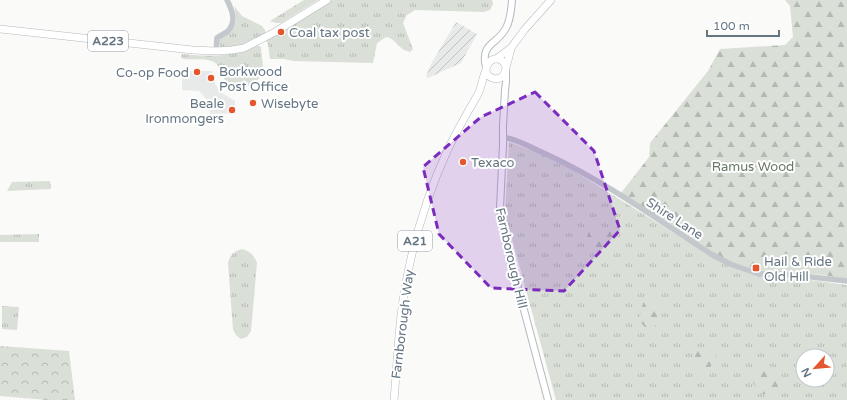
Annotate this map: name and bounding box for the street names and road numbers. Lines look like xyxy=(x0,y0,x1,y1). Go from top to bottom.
road number: A223 xyxy=(88,31,128,51)
street label: Shire Lane xyxy=(643,195,706,243)
street label: Farnborough Hill xyxy=(492,206,530,310)
road number: A21 xyxy=(398,231,432,251)
street label: Farnborough Way xyxy=(388,268,418,380)

